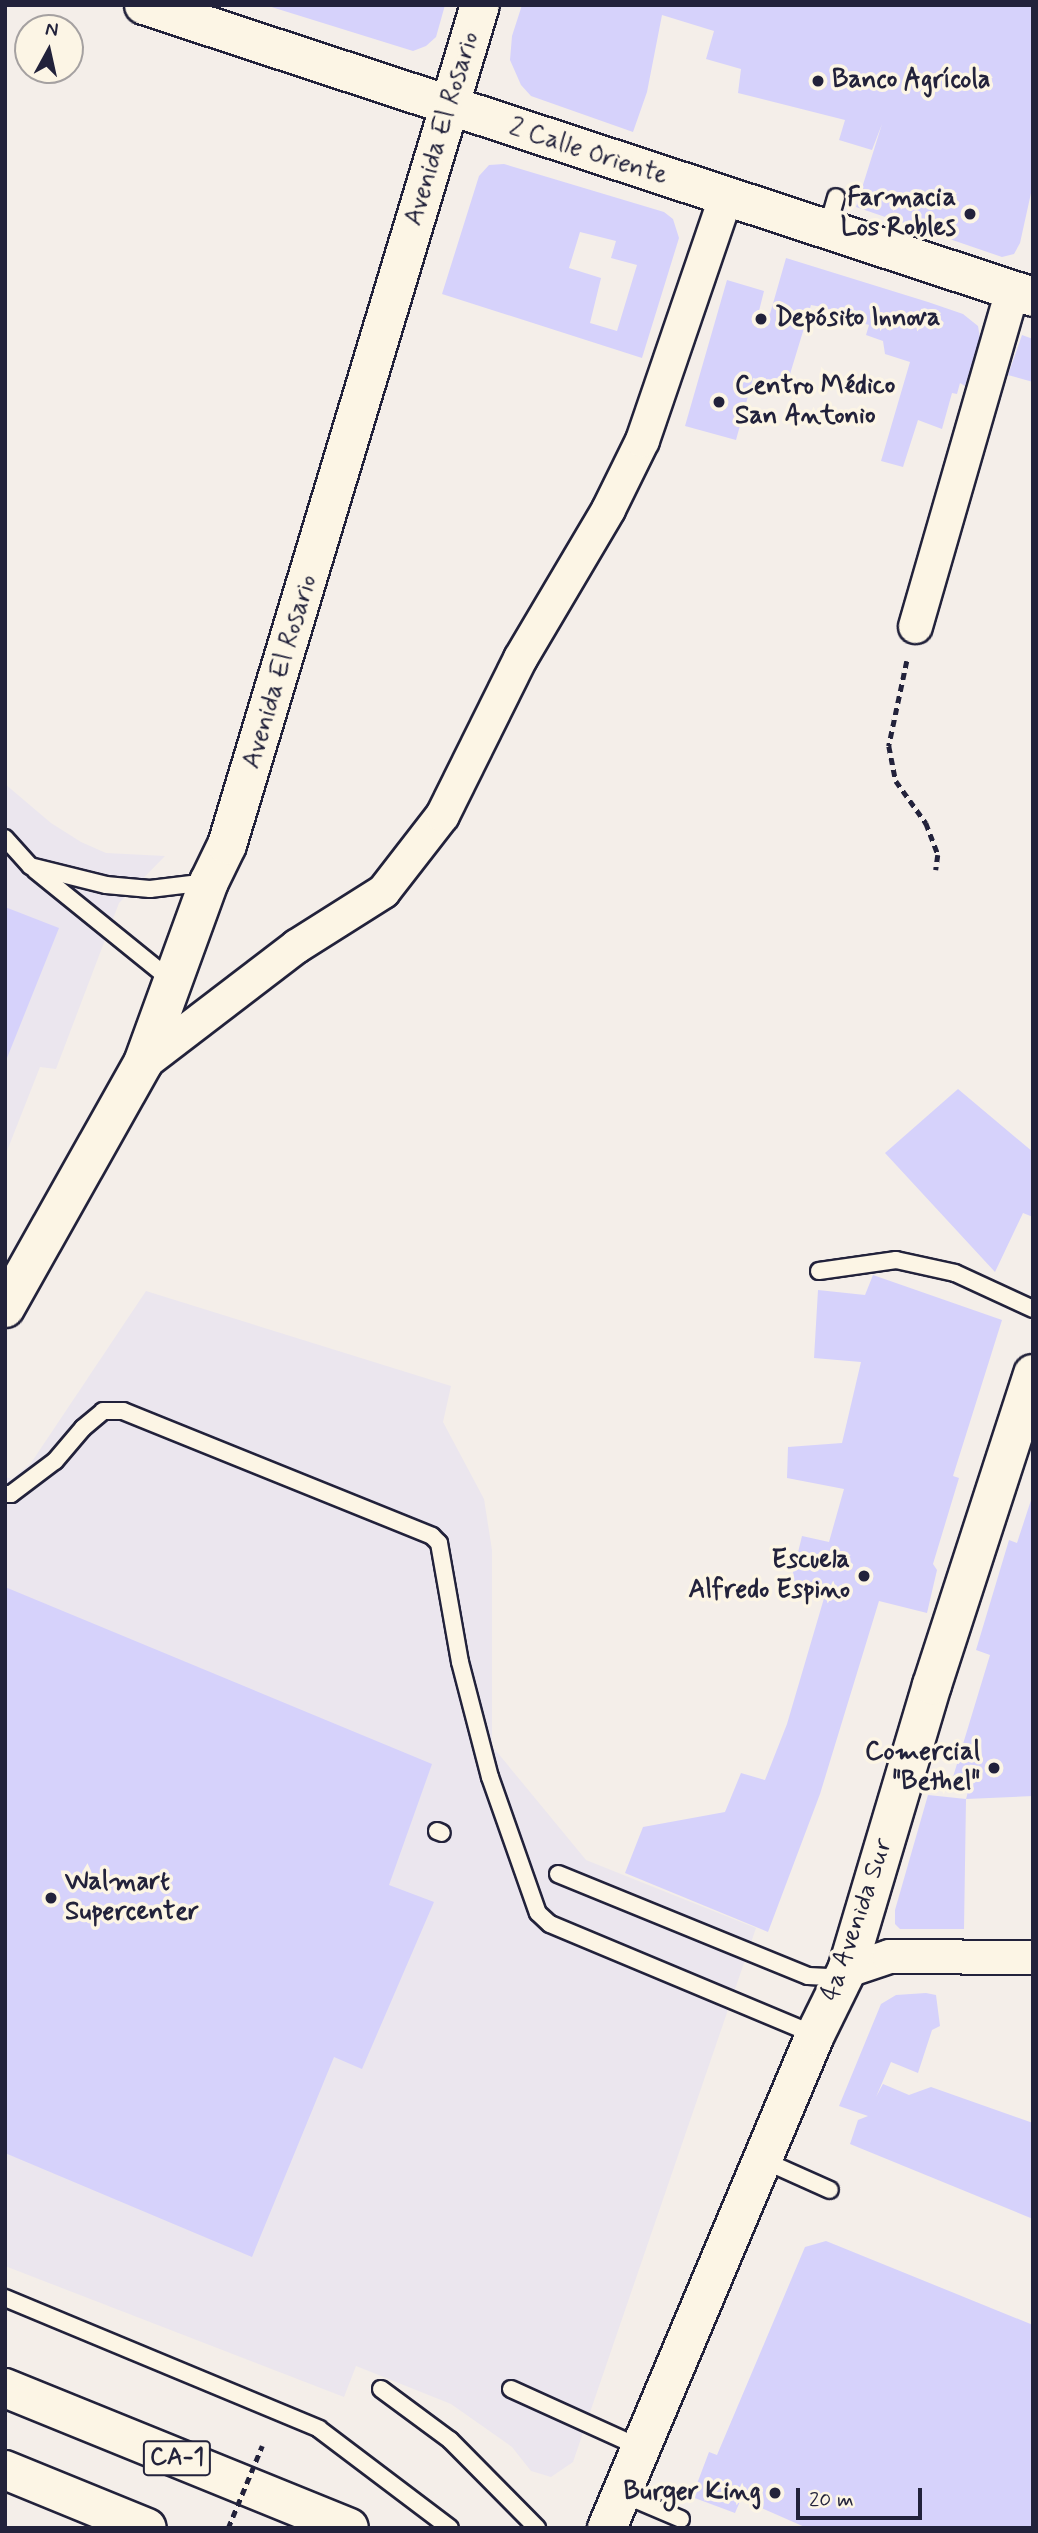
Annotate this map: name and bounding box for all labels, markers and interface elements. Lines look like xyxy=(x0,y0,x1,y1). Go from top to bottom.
north arrow xyxy=(14,14,84,84)
text: N xyxy=(44,16,60,43)
street label: Avenida El Rosario xyxy=(398,27,488,231)
place label: Banco Agrícola xyxy=(832,65,991,97)
marker: Banco Agrícola xyxy=(810,73,826,89)
street label: 2 Calle Oriente xyxy=(503,112,673,194)
place label: Farmacia Los Robles xyxy=(840,183,956,244)
marker: Farmacia Los Robles xyxy=(962,206,978,222)
place label: Depósito Innova xyxy=(775,303,946,335)
marker: Depósito Innova xyxy=(753,311,769,327)
place label: Centro Médico San Antonio xyxy=(735,371,895,432)
marker: Centro Médico San Antonio xyxy=(709,392,729,412)
street label: Avenida El Rosario xyxy=(236,570,326,774)
place label: Escuela Alfredo Espino xyxy=(689,1545,850,1606)
marker: Escuela Alfredo Espino xyxy=(856,1568,872,1584)
place label: Comercial "Bethel" xyxy=(865,1737,980,1798)
marker: Comercial "Bethel" xyxy=(986,1760,1002,1776)
street label: 4a Avenida Sur xyxy=(816,1836,900,2004)
place label: Walmart Supercenter xyxy=(65,1867,199,1928)
marker: Walmart Supercenter xyxy=(43,1890,59,1906)
road number: CA-1 xyxy=(142,2438,212,2479)
scale bar xyxy=(800,2474,926,2518)
place label: Burger King xyxy=(627,2477,761,2509)
marker: Burger King xyxy=(767,2485,783,2501)
text: 20 m xyxy=(809,2486,854,2514)

